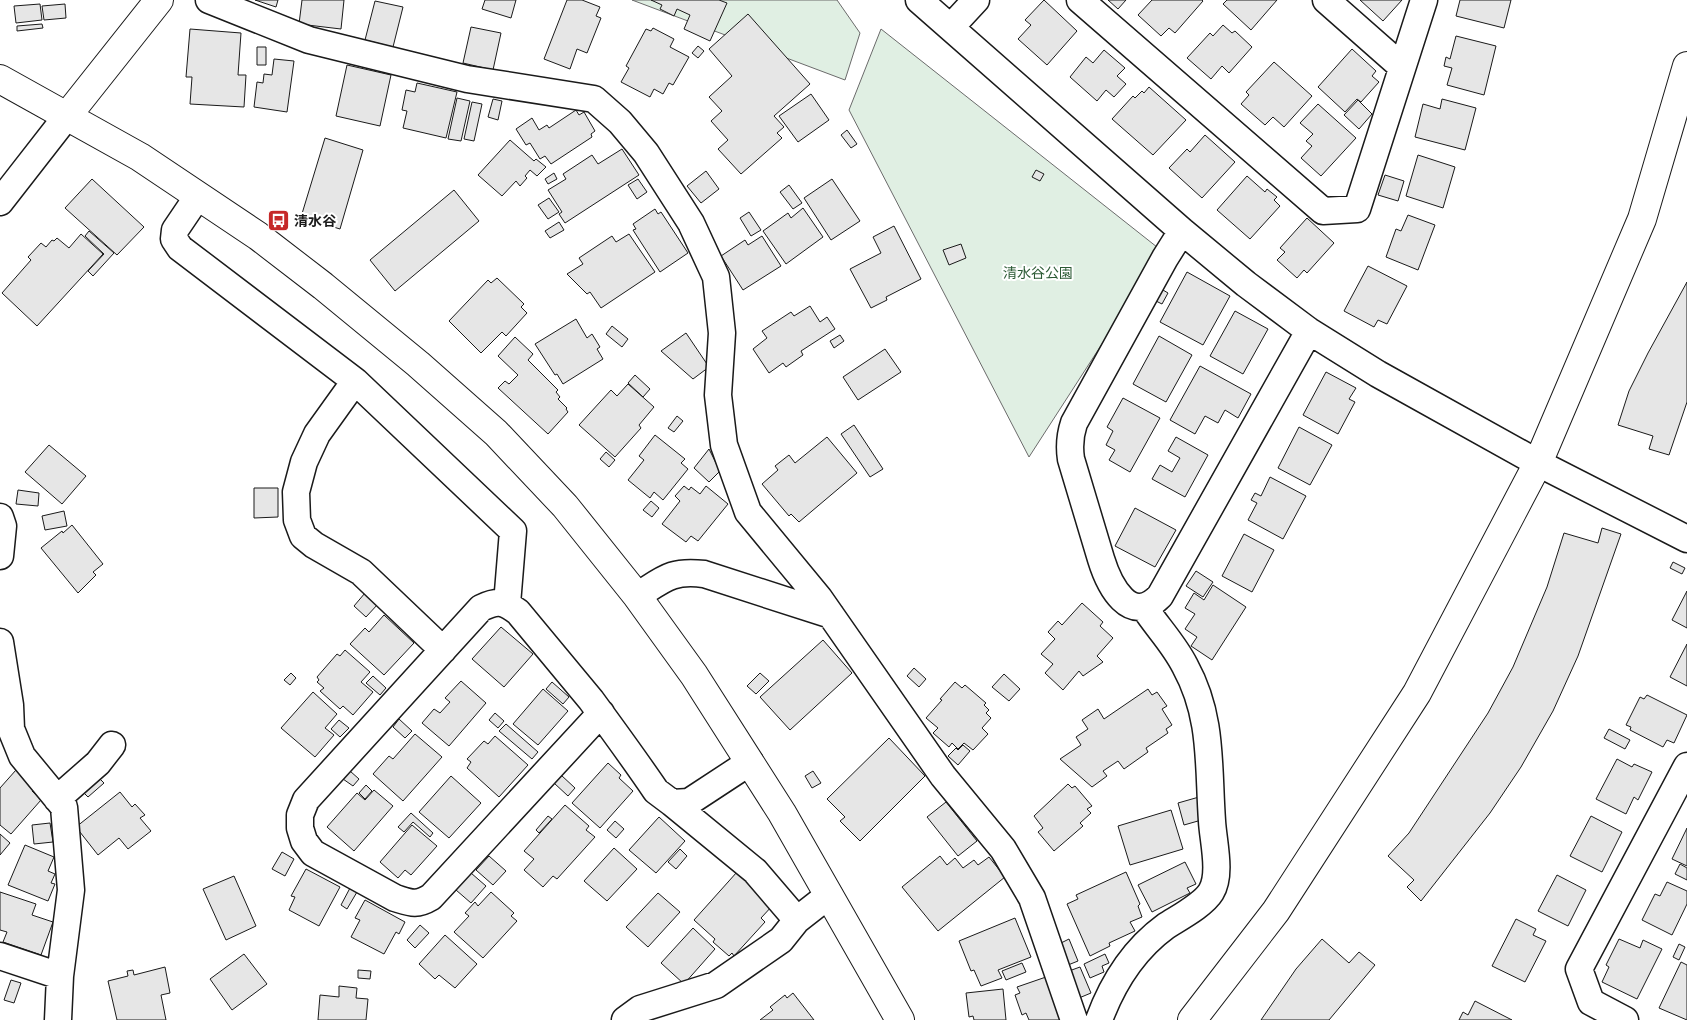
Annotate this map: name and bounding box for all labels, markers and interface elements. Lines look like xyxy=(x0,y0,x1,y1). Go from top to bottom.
bus stop icon: 清水谷 xyxy=(266,208,290,232)
place label: 清水谷 xyxy=(294,212,337,229)
park label: 清水谷公園 xyxy=(1003,264,1073,281)

